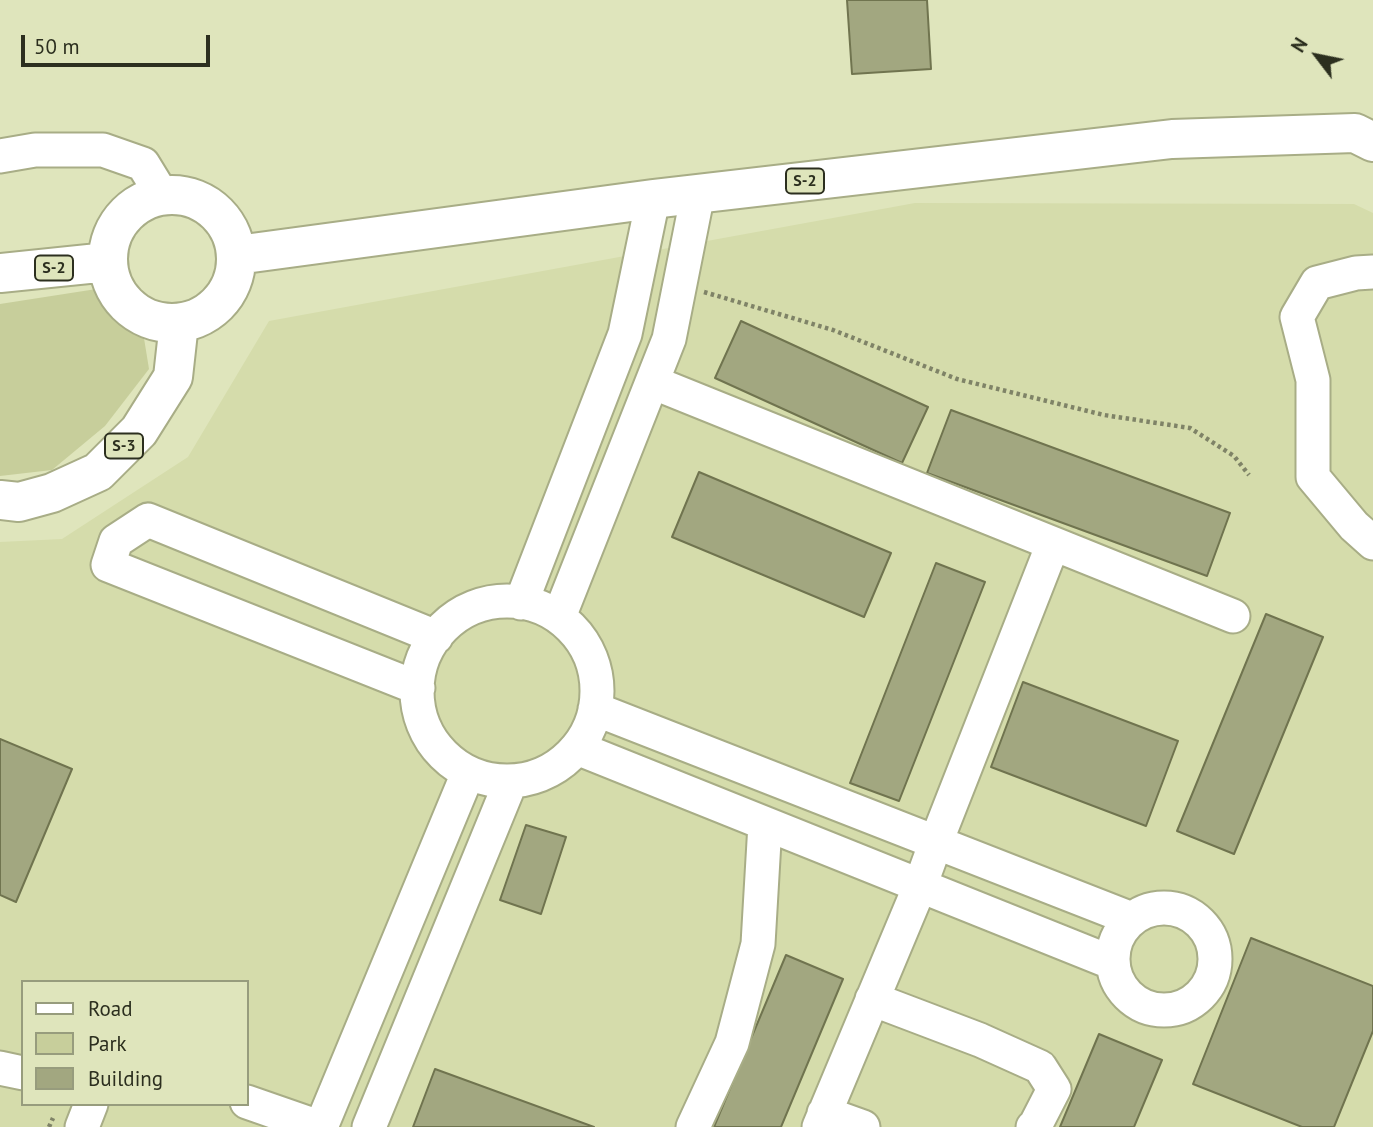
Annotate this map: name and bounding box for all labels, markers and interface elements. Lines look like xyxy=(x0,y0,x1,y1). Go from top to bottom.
scale bar xyxy=(24,21,214,65)
north arrow xyxy=(1282,21,1352,91)
text: 50 m xyxy=(34,33,80,60)
text: N xyxy=(1286,33,1313,57)
road number: S-2 xyxy=(786,168,824,194)
road number: S-2 xyxy=(35,256,73,280)
road number: S-3 xyxy=(105,434,143,458)
legend xyxy=(21,980,248,1106)
text: Road xyxy=(88,995,132,1022)
text: Park xyxy=(88,1030,127,1057)
text: Building xyxy=(88,1065,163,1092)

